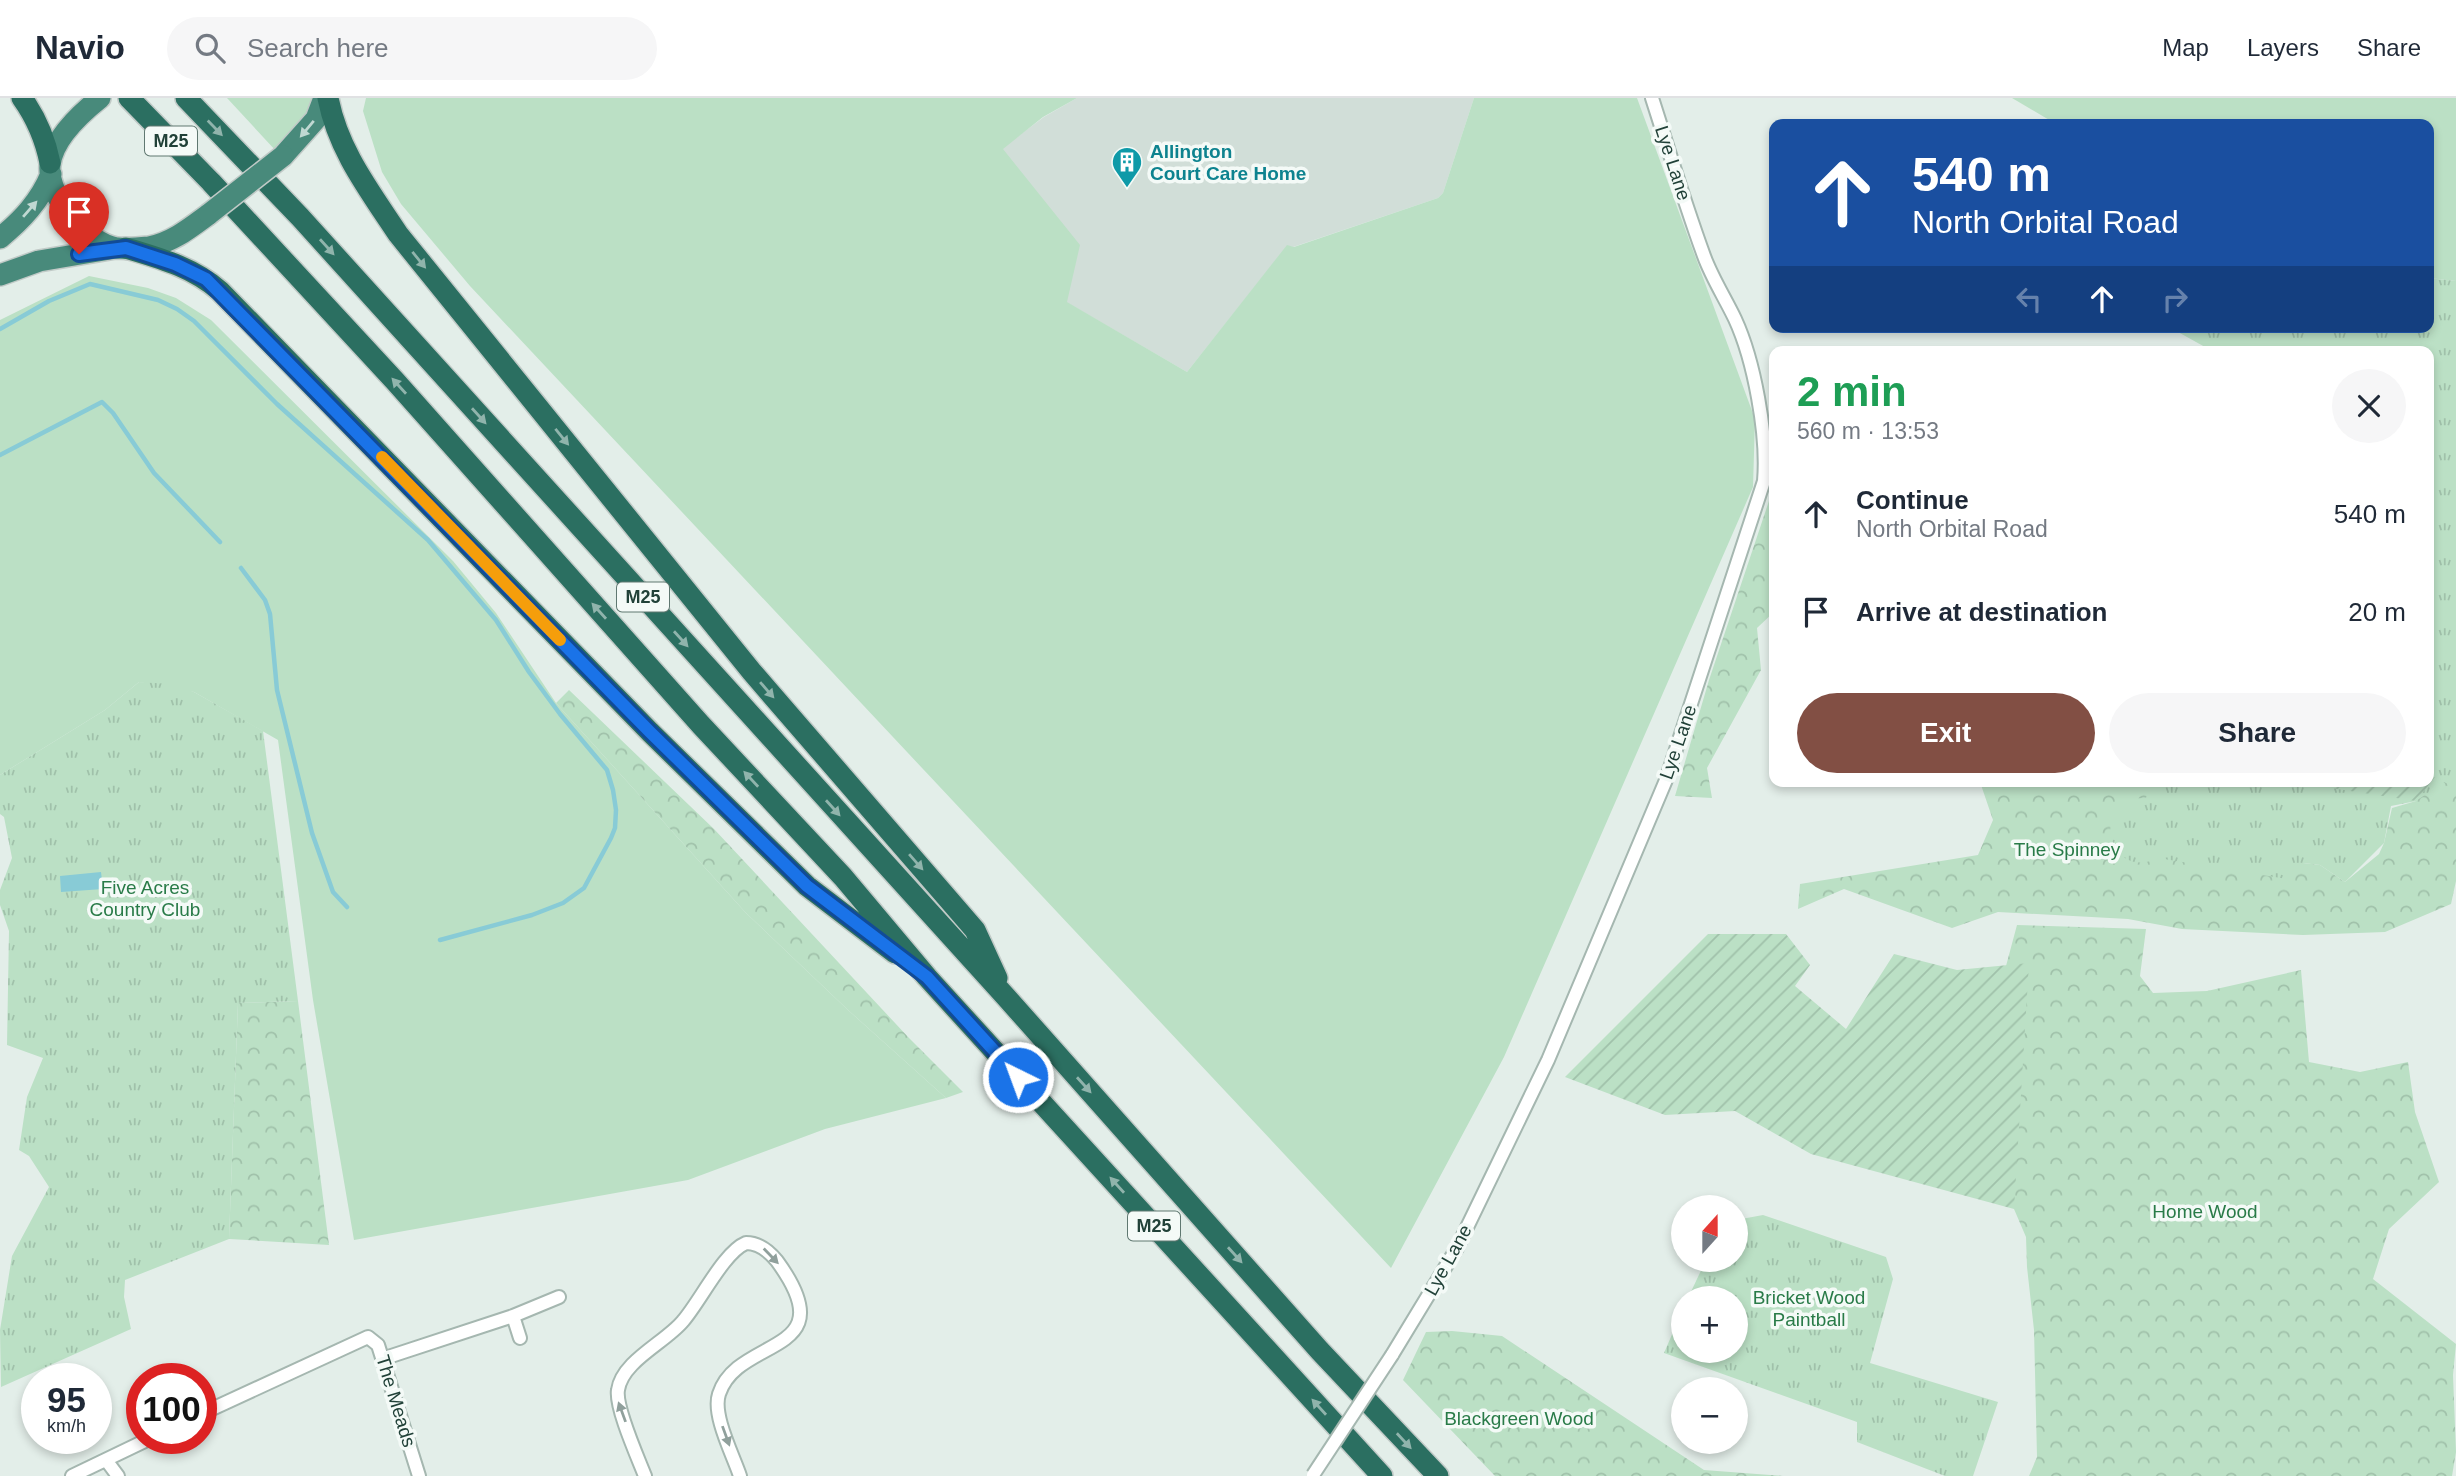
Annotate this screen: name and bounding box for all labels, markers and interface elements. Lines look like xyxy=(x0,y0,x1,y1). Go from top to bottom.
search box xyxy=(167,17,657,80)
text: Navio xyxy=(35,29,125,66)
icon: search xyxy=(191,29,229,67)
text: Search here xyxy=(247,33,389,63)
text: Map xyxy=(2162,34,2209,61)
text: Layers xyxy=(2247,34,2319,61)
text: Share xyxy=(2357,34,2421,61)
one-way arrow xyxy=(206,119,222,136)
one-way arrow xyxy=(300,121,315,138)
street label: Lye Lane xyxy=(1651,123,1695,203)
road number: M25 xyxy=(145,126,197,156)
place label: Allington Court Care Home xyxy=(1150,141,1306,184)
building icon: Allington Court Care Home xyxy=(1110,145,1144,189)
icon: ahead xyxy=(1797,147,1888,238)
text: 540 m xyxy=(1912,147,2051,201)
pin xyxy=(49,182,109,254)
icon: arrive xyxy=(60,193,98,231)
one-way arrow xyxy=(22,200,38,218)
text: North Orbital Road xyxy=(1912,204,2179,240)
one-way arrow xyxy=(319,238,334,255)
one-way arrow xyxy=(411,251,426,268)
icon: left xyxy=(2010,280,2048,318)
icon: ahead xyxy=(2083,280,2121,318)
icon: right xyxy=(2156,280,2194,318)
text: 2 min xyxy=(1797,368,1907,415)
button: close xyxy=(2332,369,2406,443)
one-way arrow xyxy=(391,377,407,395)
one-way arrow xyxy=(471,407,486,424)
text: 560 m · 13:53 xyxy=(1797,418,1939,444)
one-way arrow xyxy=(554,428,569,445)
text: Continue xyxy=(1856,485,1969,515)
icon: ahead xyxy=(1797,495,1835,533)
text: 540 m xyxy=(2334,499,2406,529)
text: North Orbital Road xyxy=(1856,516,2048,542)
road number: M25 xyxy=(617,583,669,612)
icon: arrive xyxy=(1797,593,1835,631)
text: Arrive at destination xyxy=(1856,597,2107,627)
text: 20 m xyxy=(2348,597,2406,627)
one-way arrow xyxy=(592,602,607,619)
one-way arrow xyxy=(672,630,688,647)
one-way arrow xyxy=(759,681,774,698)
button: Exit xyxy=(1797,693,2095,773)
button: Share xyxy=(2109,693,2406,773)
street label: Lye Lane xyxy=(1655,702,1701,782)
one-way arrow xyxy=(744,771,760,788)
one-way arrow xyxy=(825,799,841,816)
park label: The Spinney xyxy=(2014,839,2121,860)
one-way arrow xyxy=(908,853,924,871)
park label: Five Acres Country Club xyxy=(90,877,200,920)
position arrow xyxy=(981,1040,1055,1114)
one-way arrow xyxy=(1075,1076,1091,1093)
one-way arrow xyxy=(1109,1177,1125,1194)
north arrow xyxy=(1671,1195,1748,1272)
map controls xyxy=(1671,1195,1748,1454)
park label: Home Wood xyxy=(2152,1201,2258,1222)
road number: M25 xyxy=(1128,1212,1180,1240)
street label: Lye Lane xyxy=(1420,1221,1476,1299)
one-way arrow xyxy=(1227,1246,1242,1263)
one-way arrow xyxy=(763,1248,780,1265)
button: + xyxy=(1671,1286,1748,1363)
park label: Bricket Wood Paintball xyxy=(1753,1287,1865,1330)
street label: The Meads xyxy=(372,1352,420,1450)
speed limit sign: 100 xyxy=(126,1363,217,1454)
button: − xyxy=(1671,1377,1748,1454)
text: 95 xyxy=(47,1380,86,1419)
one-way arrow xyxy=(1312,1399,1328,1416)
one-way arrow xyxy=(616,1401,627,1422)
park label: Blackgreen Wood xyxy=(1444,1408,1594,1429)
text: km/h xyxy=(47,1416,86,1436)
one-way arrow xyxy=(721,1425,732,1446)
one-way arrow xyxy=(1396,1432,1412,1449)

